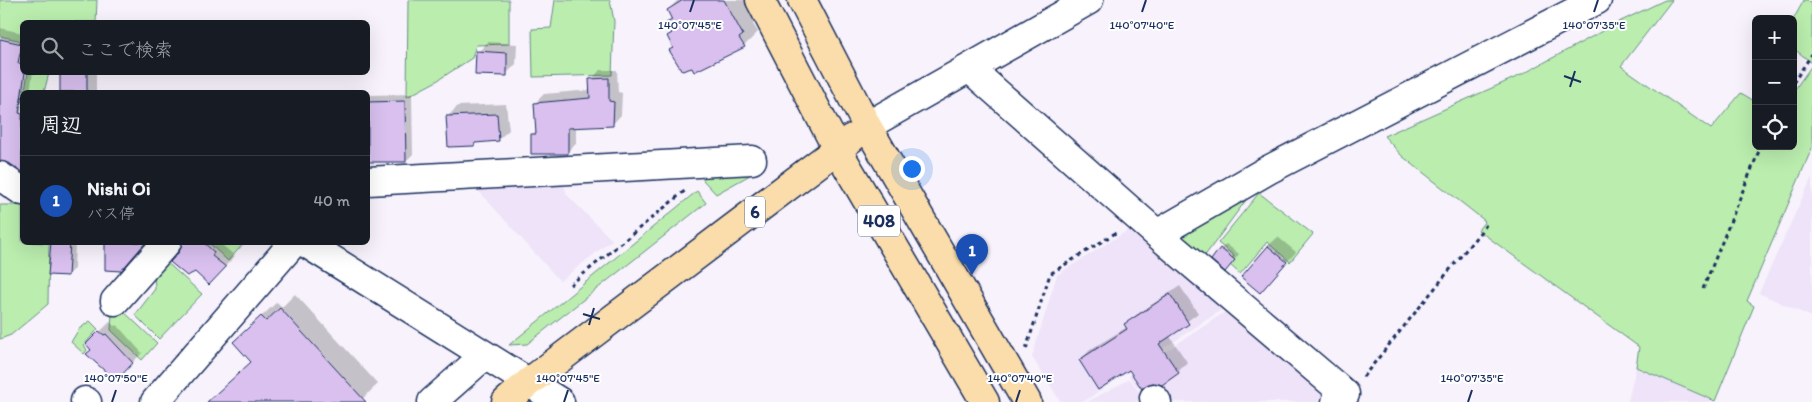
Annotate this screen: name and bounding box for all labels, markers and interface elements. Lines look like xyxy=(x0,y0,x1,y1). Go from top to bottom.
map controls xyxy=(1752,15,1797,150)
button: + xyxy=(1752,15,1797,60)
text: 140°07'45"E xyxy=(658,18,722,32)
text: 140°07'40"E xyxy=(1110,18,1175,32)
text: 140°07'35"E xyxy=(1562,18,1626,32)
search box xyxy=(20,20,370,75)
icon: search xyxy=(38,34,66,62)
text: ここで検索 xyxy=(78,38,173,61)
button: − xyxy=(1752,60,1797,105)
button: locate xyxy=(1752,105,1797,150)
text: 周辺 xyxy=(40,112,82,137)
your location xyxy=(899,156,925,182)
text: Nishi Oi xyxy=(87,177,151,200)
text: 1 xyxy=(52,191,60,210)
text: 40 m xyxy=(313,191,350,210)
road number: 6 xyxy=(745,196,765,228)
text: バス停 xyxy=(87,204,135,223)
road number: 408 xyxy=(858,206,900,237)
pin: 1 xyxy=(956,234,988,275)
text: 140°07'50"E xyxy=(84,371,148,385)
text: 140°07'45"E xyxy=(536,371,600,385)
text: 140°07'40"E xyxy=(988,371,1053,385)
text: 140°07'35"E xyxy=(1440,371,1504,385)

